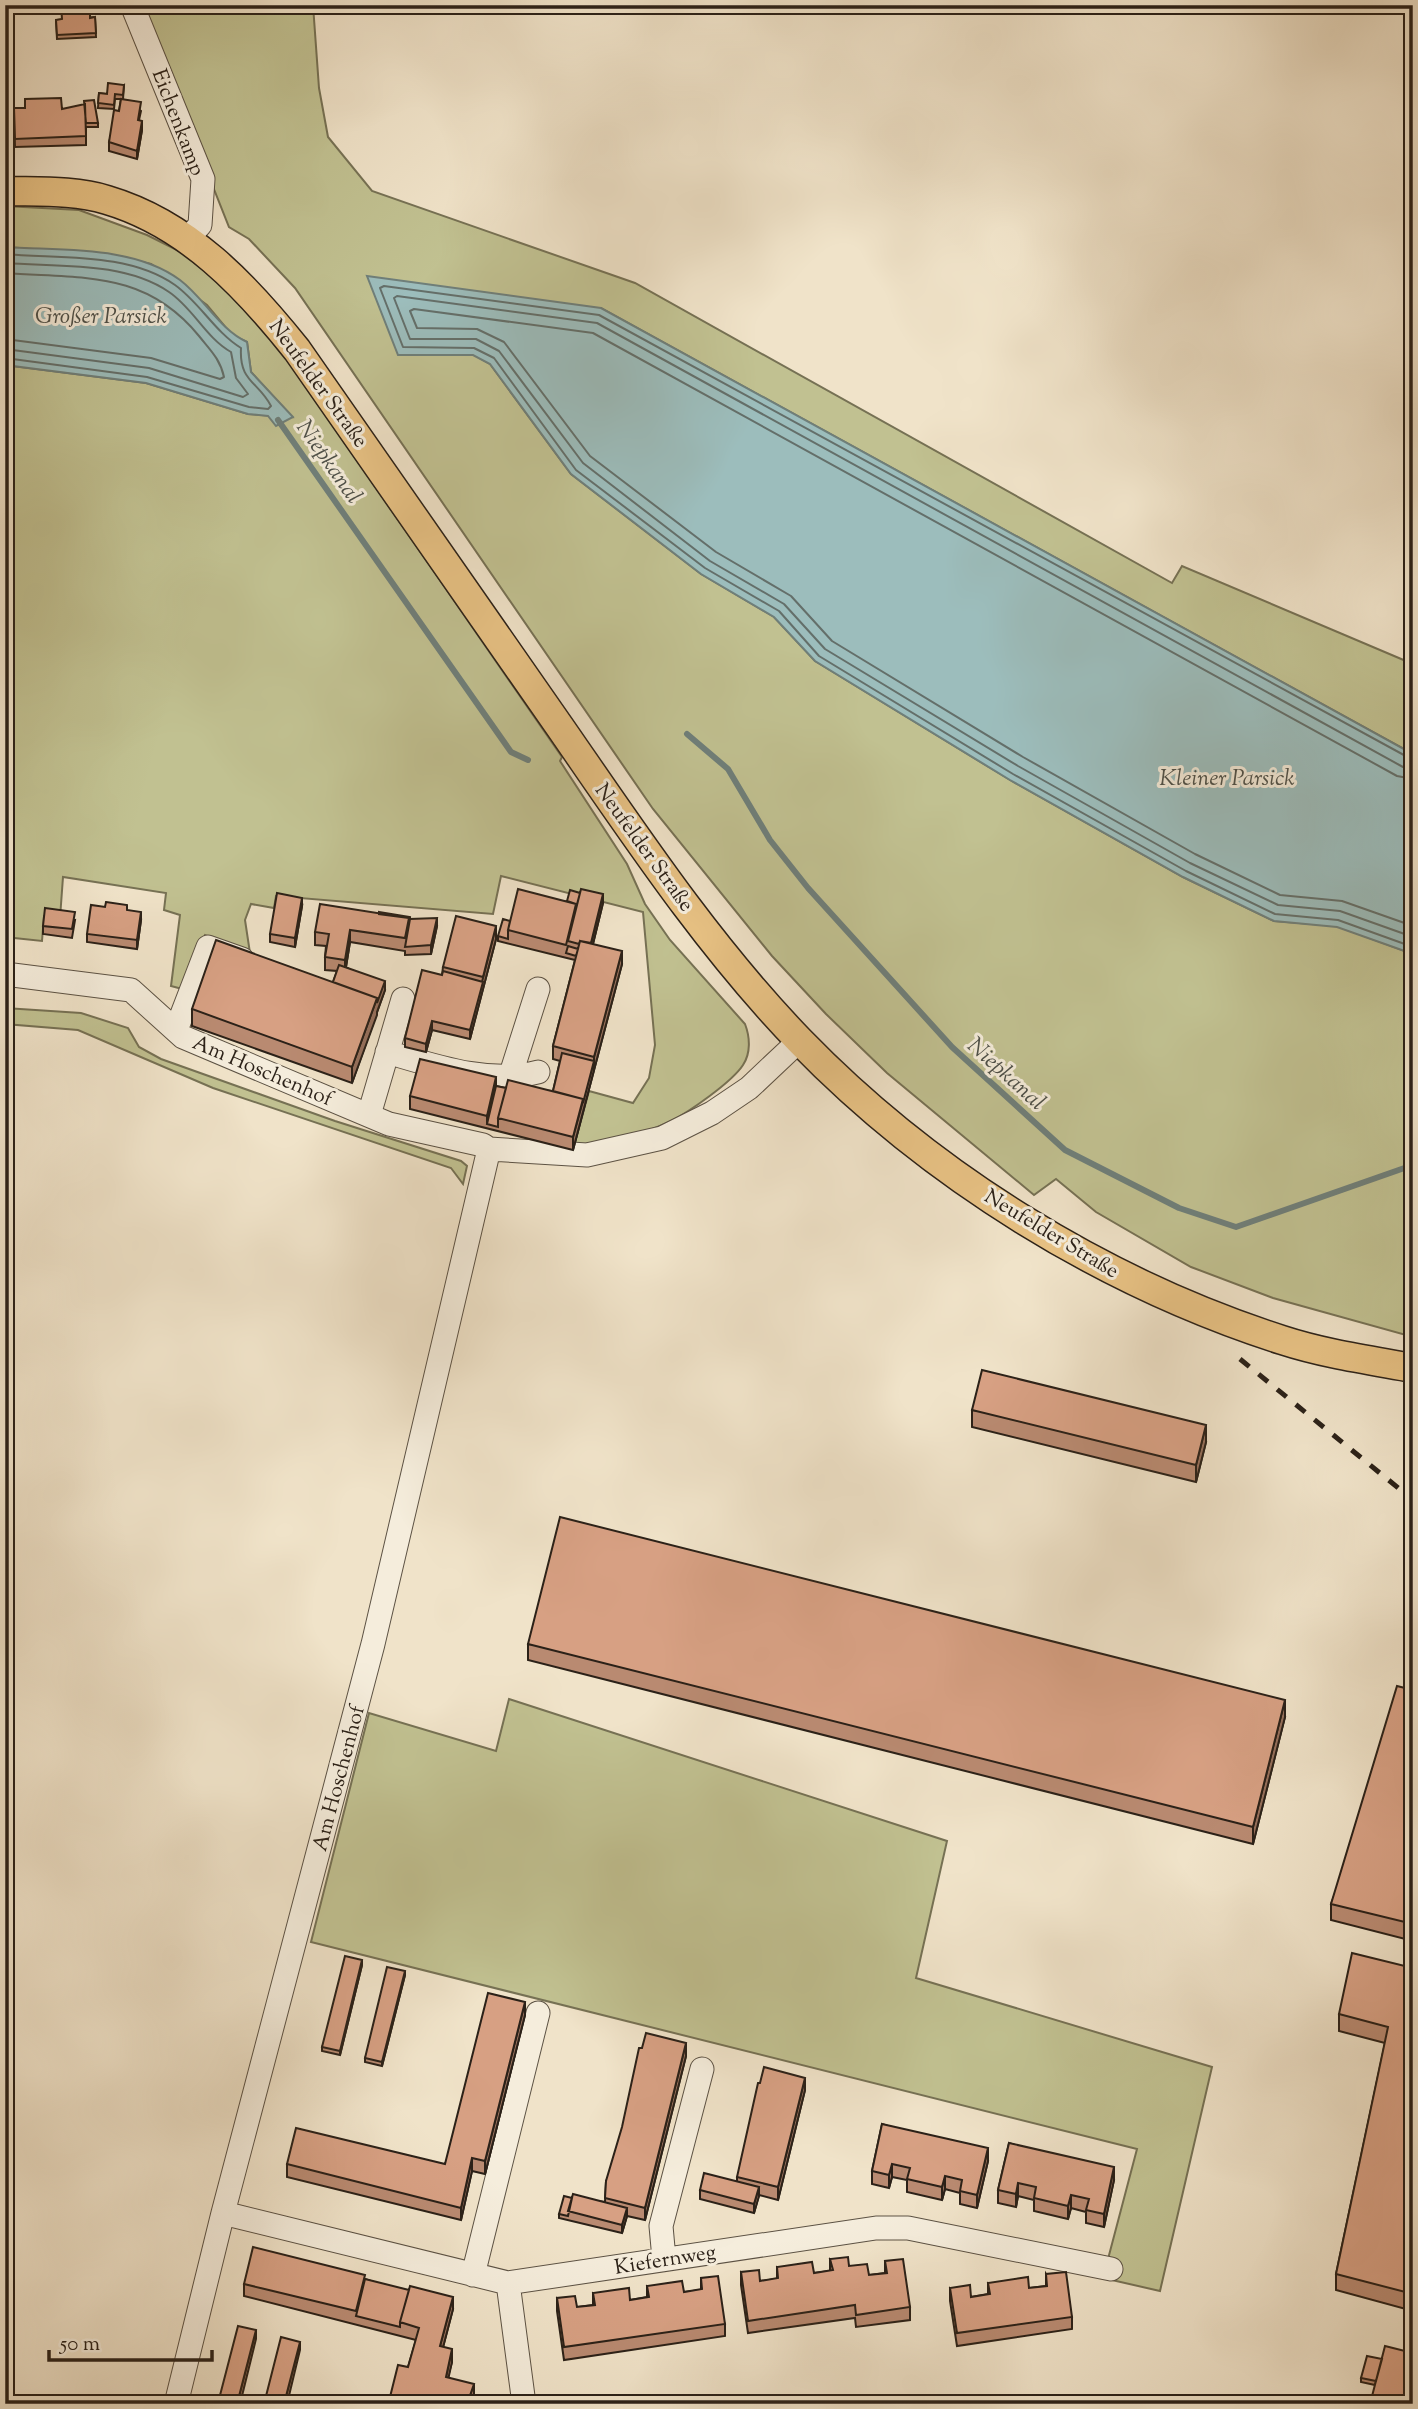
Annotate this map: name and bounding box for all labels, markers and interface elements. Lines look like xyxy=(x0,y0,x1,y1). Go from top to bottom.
street label: Eichenkamp xyxy=(143,65,211,180)
water label: Großer Parsick xyxy=(35,301,167,334)
street label: Neufelder Straße xyxy=(260,314,374,455)
water label: Niepkanal xyxy=(287,414,369,511)
water label: Kleiner Parsick xyxy=(1159,763,1295,796)
street label: Neufelder Straße xyxy=(586,778,700,919)
street label: Am Hoschenhof xyxy=(187,1029,339,1116)
water label: Niepkanal xyxy=(959,1031,1052,1119)
street label: Neufelder Straße xyxy=(978,1183,1124,1287)
street label: Am Hoschenhof xyxy=(306,1701,374,1855)
street label: Kiefernweg xyxy=(612,2238,718,2284)
scale bar xyxy=(49,2318,212,2362)
text: 50 m xyxy=(59,2330,100,2360)

